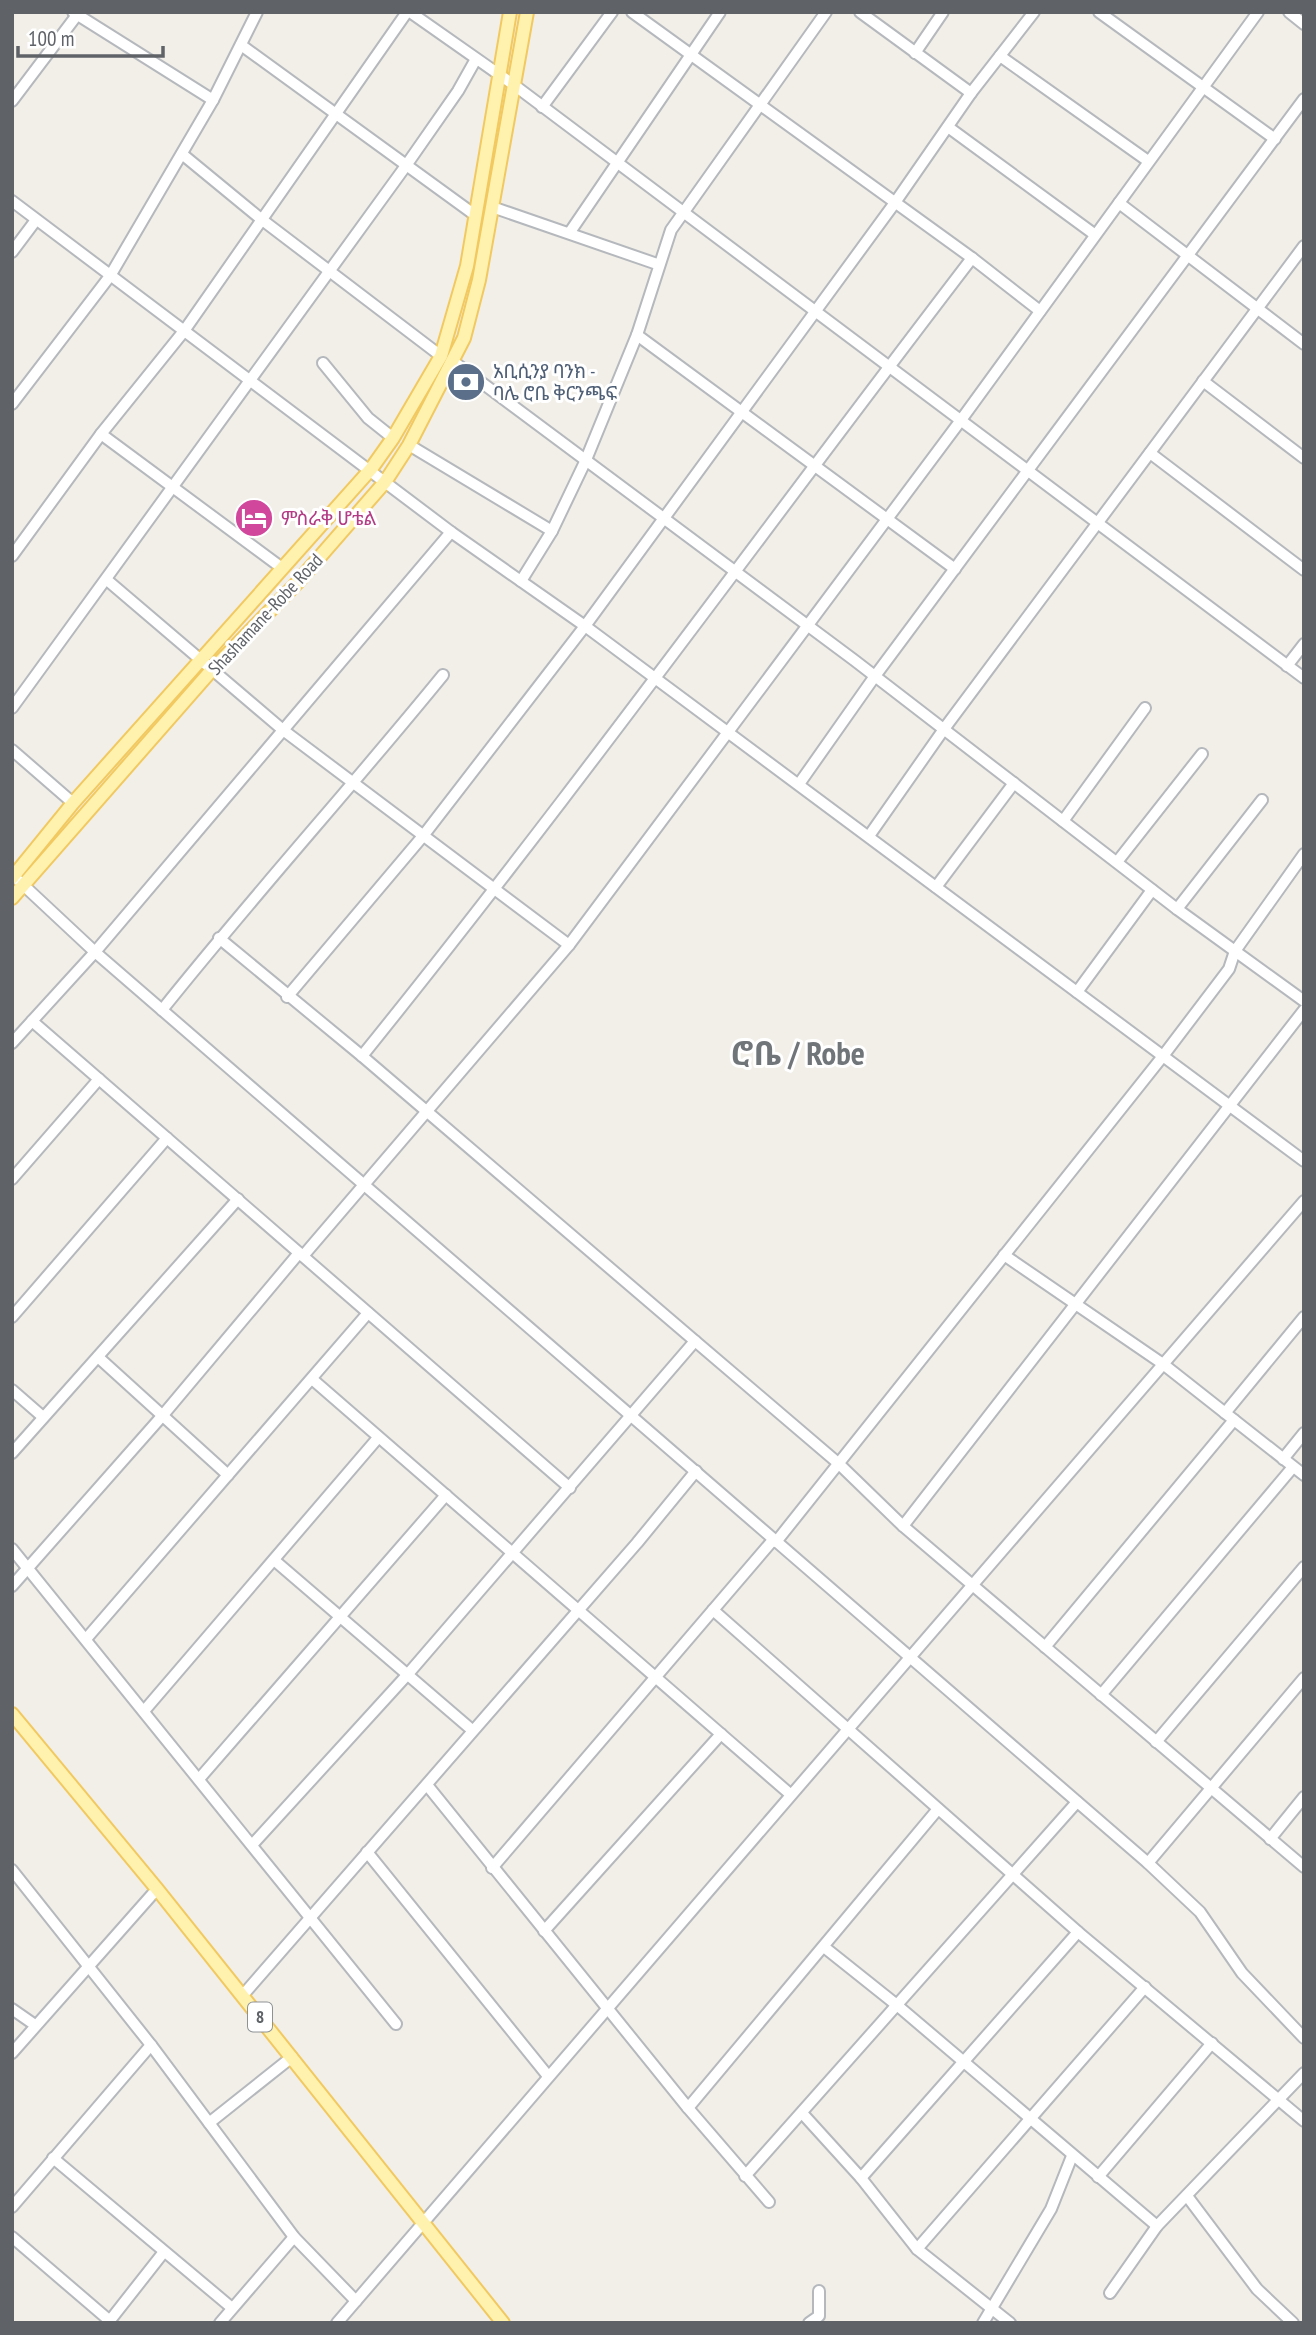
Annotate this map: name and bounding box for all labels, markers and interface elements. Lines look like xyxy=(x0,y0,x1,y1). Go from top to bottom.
scale bar xyxy=(18,14,163,58)
text: 100 m xyxy=(28,25,74,52)
place label: አቢሲንያ ባንክ - ባሌ ሮቤ ቅርንጫፍ xyxy=(493,359,617,405)
bank icon: አቢሲንያ ባንክ - ባሌ ሮቤ ቅርንጫፍ xyxy=(445,361,487,403)
hotel icon: ምስራቅ ሆቴል xyxy=(233,497,275,539)
place label: ምስራቅ ሆቴል xyxy=(281,506,377,530)
street label: Shashamane-Robe Road xyxy=(203,548,327,680)
district label: ሮቤ / Robe xyxy=(731,1031,865,1074)
road number: 8 xyxy=(248,2003,272,2032)

